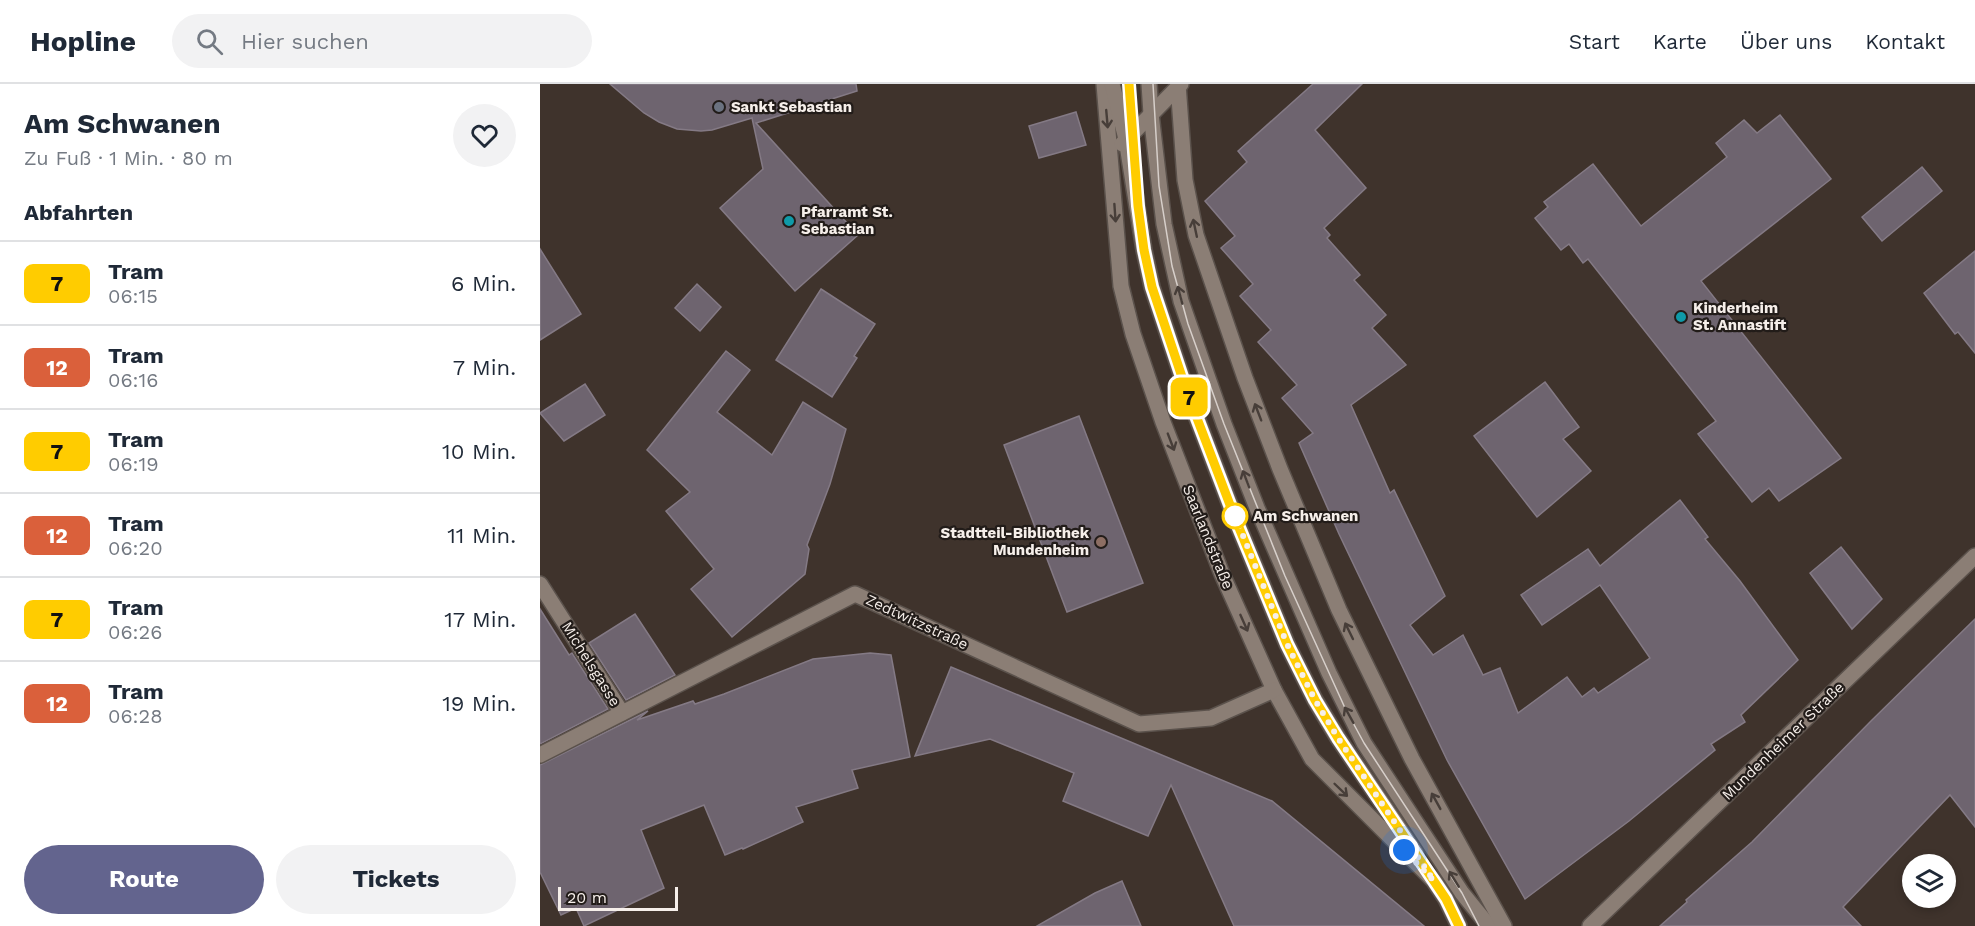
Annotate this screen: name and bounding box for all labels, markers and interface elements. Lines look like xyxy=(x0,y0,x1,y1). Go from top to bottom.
search box xyxy=(172,14,592,68)
text: Hopline xyxy=(30,25,136,58)
icon: search xyxy=(193,25,226,58)
text: Hier suchen xyxy=(241,29,369,54)
text: Start xyxy=(1569,29,1620,54)
text: Karte xyxy=(1653,29,1707,54)
text: Über uns xyxy=(1740,29,1832,54)
text: Kontakt xyxy=(1865,29,1945,54)
place label: Sankt Sebastian xyxy=(731,98,852,116)
marker: Sankt Sebastian xyxy=(712,100,726,114)
button: heart xyxy=(453,104,516,167)
text: Am Schwanen xyxy=(24,107,221,140)
one-way arrow xyxy=(1102,109,1113,129)
text: Zu Fuß · 1 Min. · 80 m xyxy=(24,146,233,170)
text: Abfahrten xyxy=(24,200,133,225)
place label: Pfarramt St. Sebastian xyxy=(801,203,893,238)
one-way arrow xyxy=(1110,203,1121,223)
marker: Pfarramt St. Sebastian xyxy=(782,214,796,228)
one-way arrow xyxy=(1189,218,1200,238)
text: Tram xyxy=(108,259,164,284)
text: 7 xyxy=(51,271,63,296)
text: 6 Min. xyxy=(451,271,516,296)
text: 06:15 xyxy=(108,284,158,308)
one-way arrow xyxy=(1174,286,1185,305)
place label: Kinderheim St. Annastift xyxy=(1693,299,1787,334)
marker: Kinderheim St. Annastift xyxy=(1674,310,1688,324)
text: Tram xyxy=(108,343,164,368)
text: 12 xyxy=(46,355,68,380)
text: 7 Min. xyxy=(453,355,516,380)
text: 06:16 xyxy=(108,368,158,392)
line badge: 7 xyxy=(1170,378,1208,416)
text: 7 xyxy=(1183,385,1195,410)
one-way arrow xyxy=(1252,403,1263,422)
text: Tram xyxy=(108,427,164,452)
one-way arrow xyxy=(1166,432,1177,451)
text: 7 xyxy=(51,439,63,464)
text: 10 Min. xyxy=(442,439,516,464)
text: 06:19 xyxy=(108,452,159,476)
one-way arrow xyxy=(1239,470,1250,489)
street label: Saarlandstraße xyxy=(1179,482,1237,592)
marker: Am Schwanen xyxy=(1222,503,1248,529)
place label: Am Schwanen xyxy=(1253,507,1358,525)
text: Tram xyxy=(108,511,164,536)
text: 12 xyxy=(46,523,68,548)
text: 11 Min. xyxy=(447,523,516,548)
place label: Stadtteil-Bibliothek Mundenheim xyxy=(941,524,1090,559)
marker: Stadtteil-Bibliothek Mundenheim xyxy=(1094,535,1108,549)
text: 06:20 xyxy=(108,536,163,560)
street label: Zedtwitzstraße xyxy=(863,590,971,654)
text: Tram xyxy=(108,595,164,620)
text: 7 xyxy=(51,607,63,632)
text: 17 Min. xyxy=(444,607,516,632)
one-way arrow xyxy=(1239,613,1250,631)
street label: Michelsgasse xyxy=(558,618,624,710)
text: 06:26 xyxy=(108,620,162,644)
one-way arrow xyxy=(1343,622,1355,640)
street label: Mundenheimer Straße xyxy=(1718,678,1848,804)
text: Tram xyxy=(108,679,164,704)
text: 12 xyxy=(46,691,68,716)
text: 19 Min. xyxy=(442,691,516,716)
text: 06:28 xyxy=(108,704,163,728)
one-way arrow xyxy=(1343,707,1355,724)
one-way arrow xyxy=(1334,783,1349,797)
one-way arrow xyxy=(1430,793,1442,810)
your location xyxy=(1389,835,1419,865)
button: Route xyxy=(24,845,264,914)
button: Tickets xyxy=(276,845,516,914)
map controls xyxy=(1902,854,1956,908)
button: layers xyxy=(1902,854,1956,908)
one-way arrow xyxy=(1447,871,1460,888)
scale bar xyxy=(558,884,678,912)
text: 20 m xyxy=(567,888,607,907)

